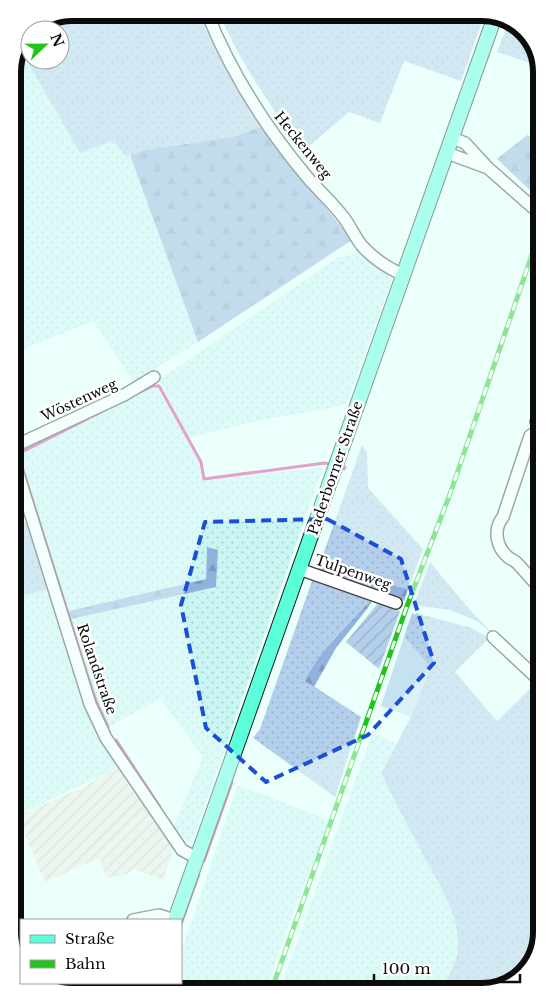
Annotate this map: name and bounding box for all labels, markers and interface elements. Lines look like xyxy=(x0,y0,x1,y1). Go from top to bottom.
north arrow xyxy=(20,20,70,70)
text: N xyxy=(46,31,68,50)
street label: Heckenweg xyxy=(270,108,336,183)
street label: Wöstenweg xyxy=(37,374,120,426)
street label: Paderborner Straße xyxy=(304,399,366,537)
street label: Tulpenweg xyxy=(313,551,394,594)
street label: Rolandstraße xyxy=(73,621,121,717)
legend xyxy=(20,919,182,984)
text: Straße xyxy=(65,929,115,948)
scale bar xyxy=(374,952,520,984)
text: Bahn xyxy=(65,954,105,973)
text: 100 m xyxy=(382,959,431,978)

